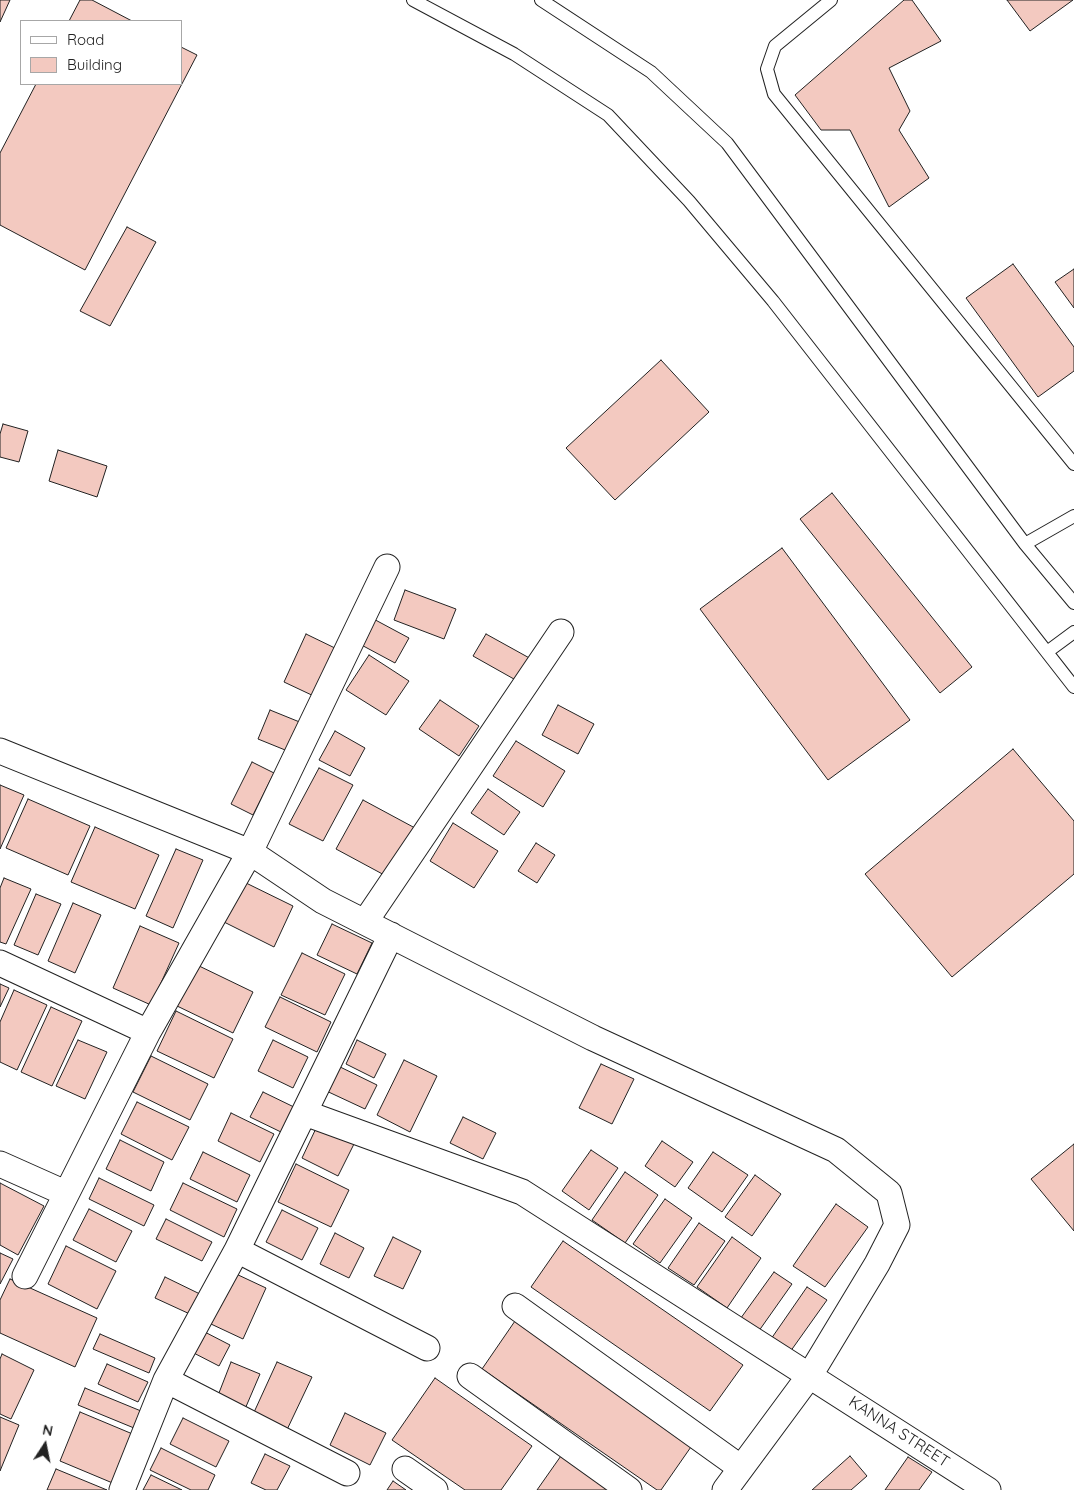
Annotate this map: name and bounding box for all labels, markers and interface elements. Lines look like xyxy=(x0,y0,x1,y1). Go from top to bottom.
legend xyxy=(20,20,182,85)
text: Road xyxy=(67,30,104,49)
text: Building xyxy=(67,55,122,74)
street label: KANNA STREET xyxy=(845,1392,953,1472)
north arrow xyxy=(20,1420,70,1470)
text: N xyxy=(41,1420,55,1440)

